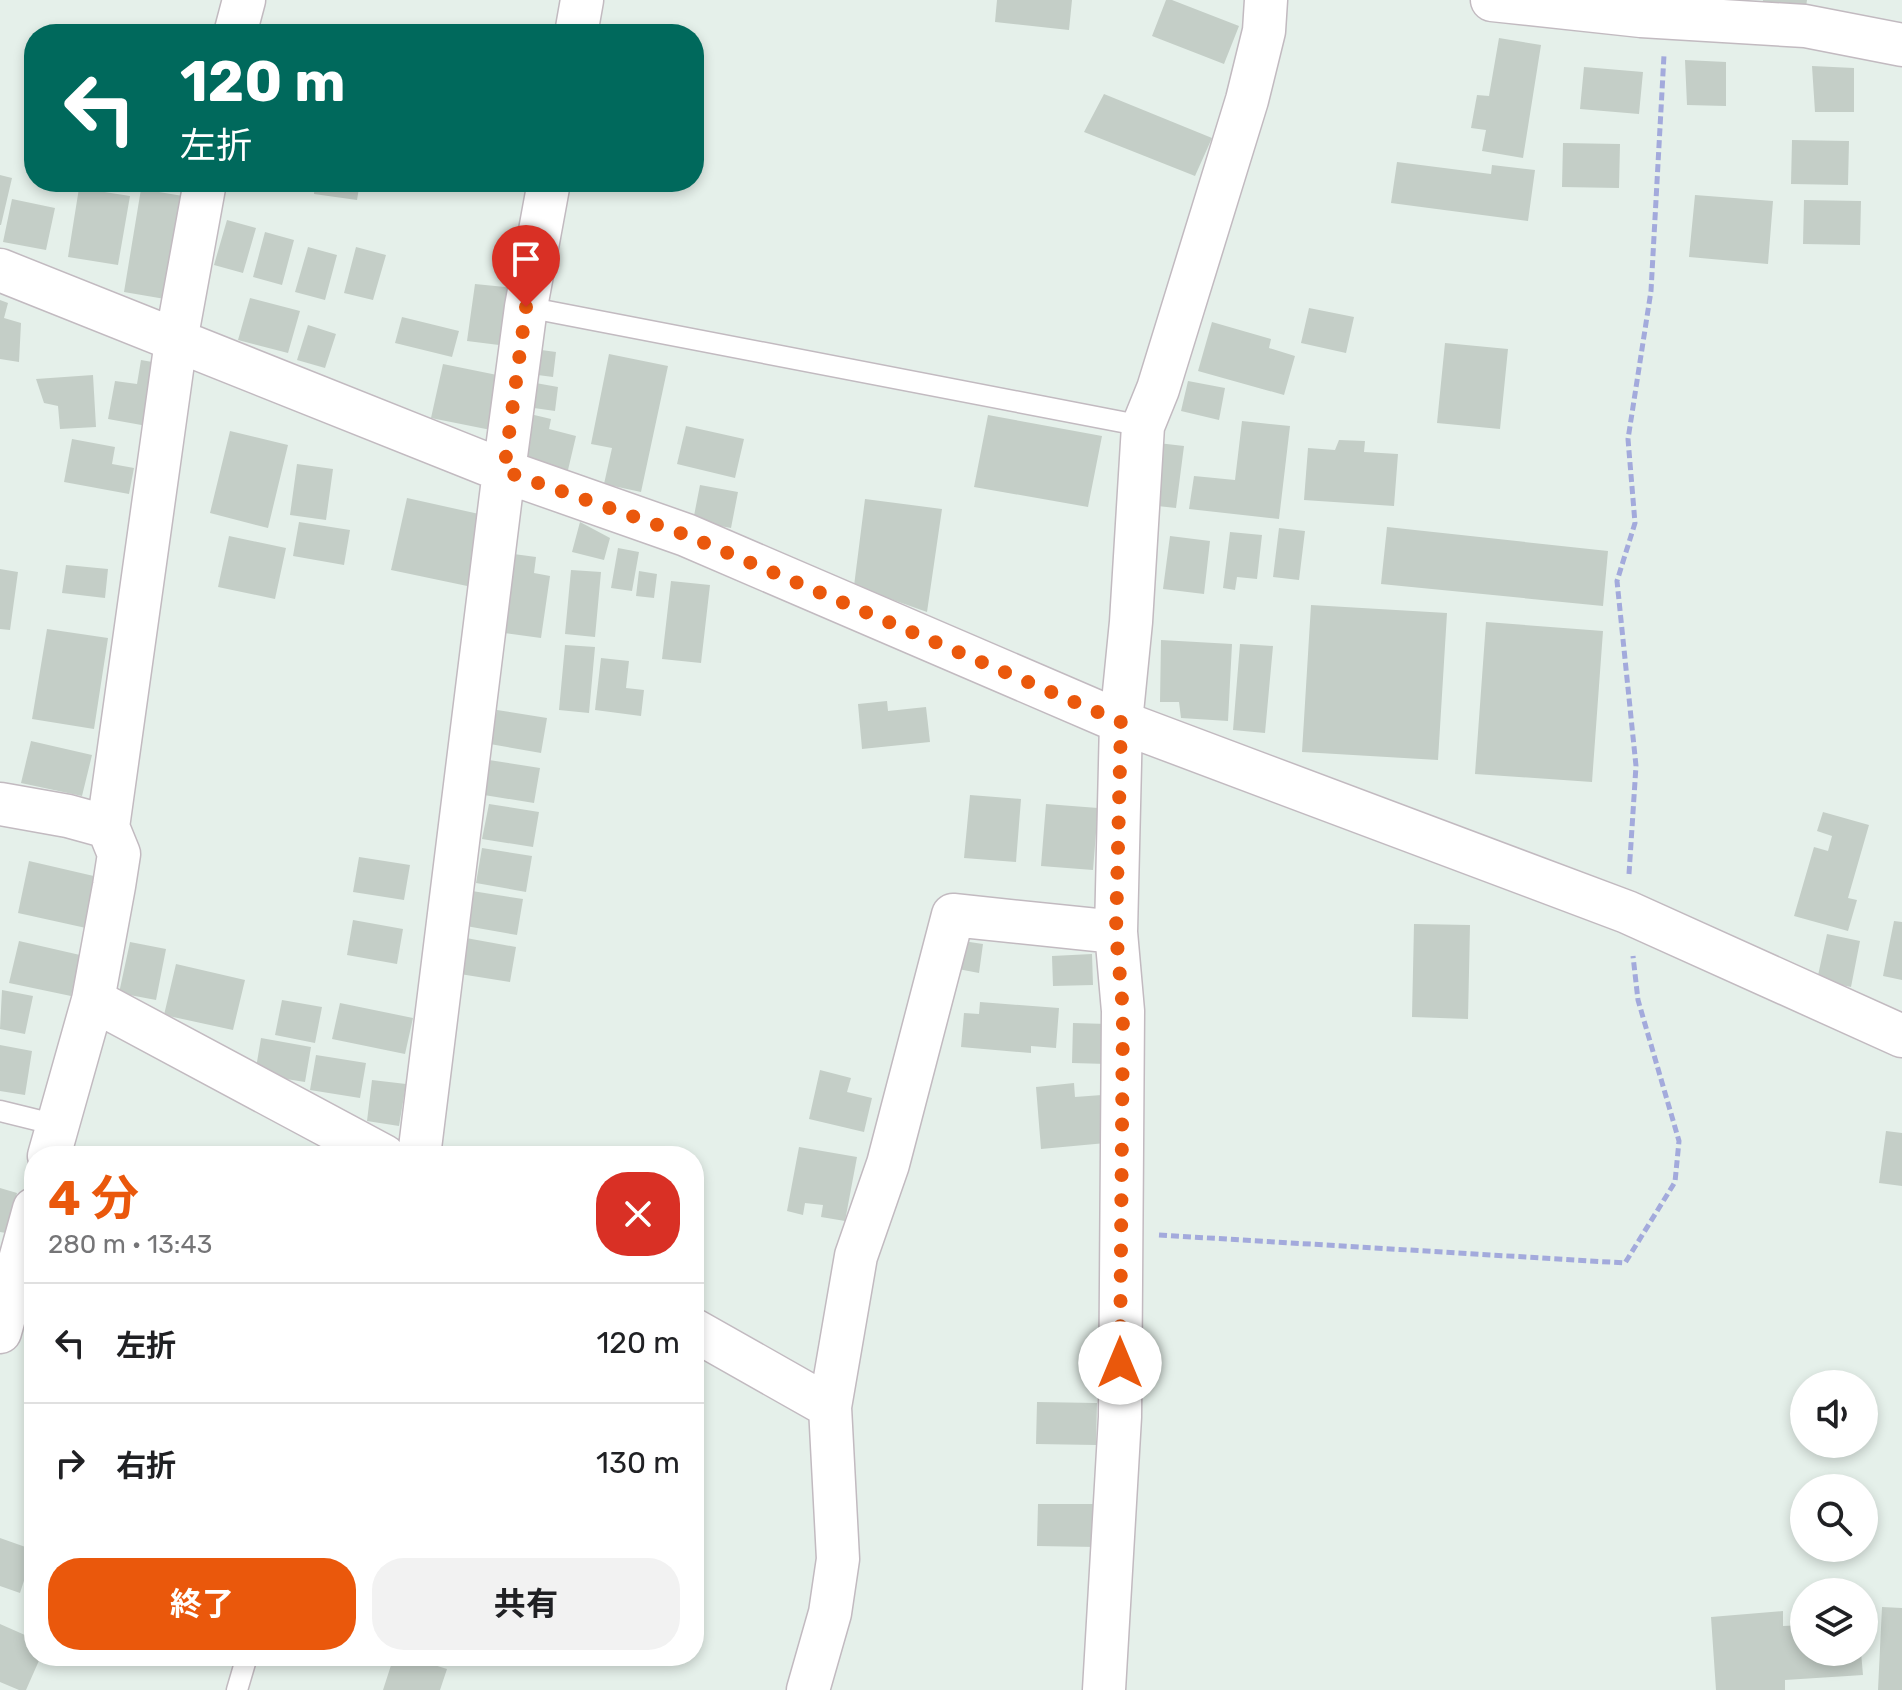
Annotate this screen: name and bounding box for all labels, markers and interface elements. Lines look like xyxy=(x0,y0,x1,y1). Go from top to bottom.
text: 120 m xyxy=(180,49,346,115)
icon: left xyxy=(48,56,152,160)
text: 左折 xyxy=(180,124,252,167)
pin xyxy=(492,225,560,307)
icon: arrive xyxy=(504,237,548,281)
text: 4 分 xyxy=(48,1170,139,1227)
button: close xyxy=(596,1172,680,1256)
text: 280 m · 13:43 xyxy=(48,1229,212,1260)
icon: left xyxy=(48,1321,92,1365)
position arrow xyxy=(1078,1321,1162,1405)
text: 120 m xyxy=(596,1325,680,1361)
text: 左折 xyxy=(116,1328,176,1364)
map controls xyxy=(1790,1370,1878,1666)
button: sound xyxy=(1790,1370,1878,1458)
icon: right xyxy=(48,1441,92,1485)
text: 130 m xyxy=(596,1445,680,1481)
text: 右折 xyxy=(116,1448,176,1484)
button: search xyxy=(1790,1474,1878,1562)
button: 終了 xyxy=(48,1558,356,1650)
button: 共有 xyxy=(372,1558,680,1650)
button: layers xyxy=(1790,1578,1878,1666)

